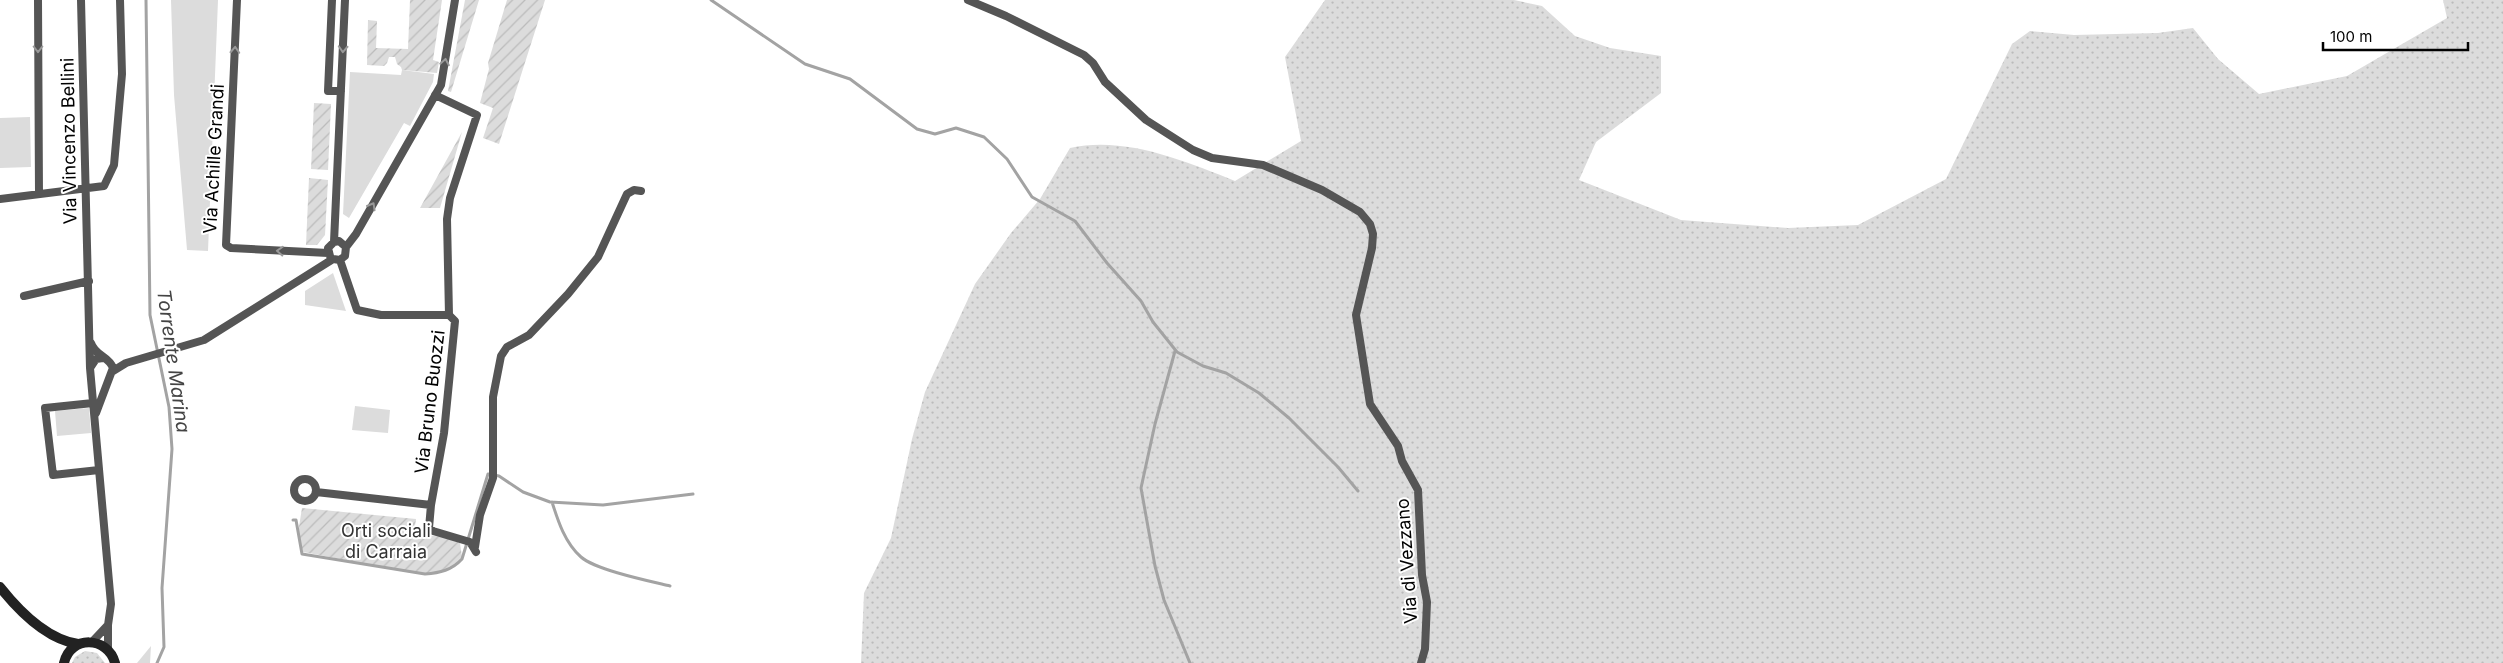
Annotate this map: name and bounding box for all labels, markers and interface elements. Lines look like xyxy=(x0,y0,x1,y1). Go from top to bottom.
scale bar xyxy=(2323,20,2468,52)
text: 100 m xyxy=(2330,27,2372,46)
one-way arrow xyxy=(33,45,43,53)
one-way arrow xyxy=(229,46,240,54)
one-way arrow xyxy=(337,46,348,54)
one-way arrow xyxy=(439,57,449,66)
street label: Via Vincenzo Bellini xyxy=(57,58,80,225)
street label: Via Achille Grandi xyxy=(199,83,228,235)
one-way arrow xyxy=(366,202,376,211)
one-way arrow xyxy=(275,245,283,256)
water label: Torrente Marina xyxy=(152,288,195,435)
street label: Via Bruno Buozzi xyxy=(410,329,449,475)
street label: Via di Vezzano xyxy=(1392,498,1421,624)
park label: Orti sociali di Carraia xyxy=(341,520,431,562)

